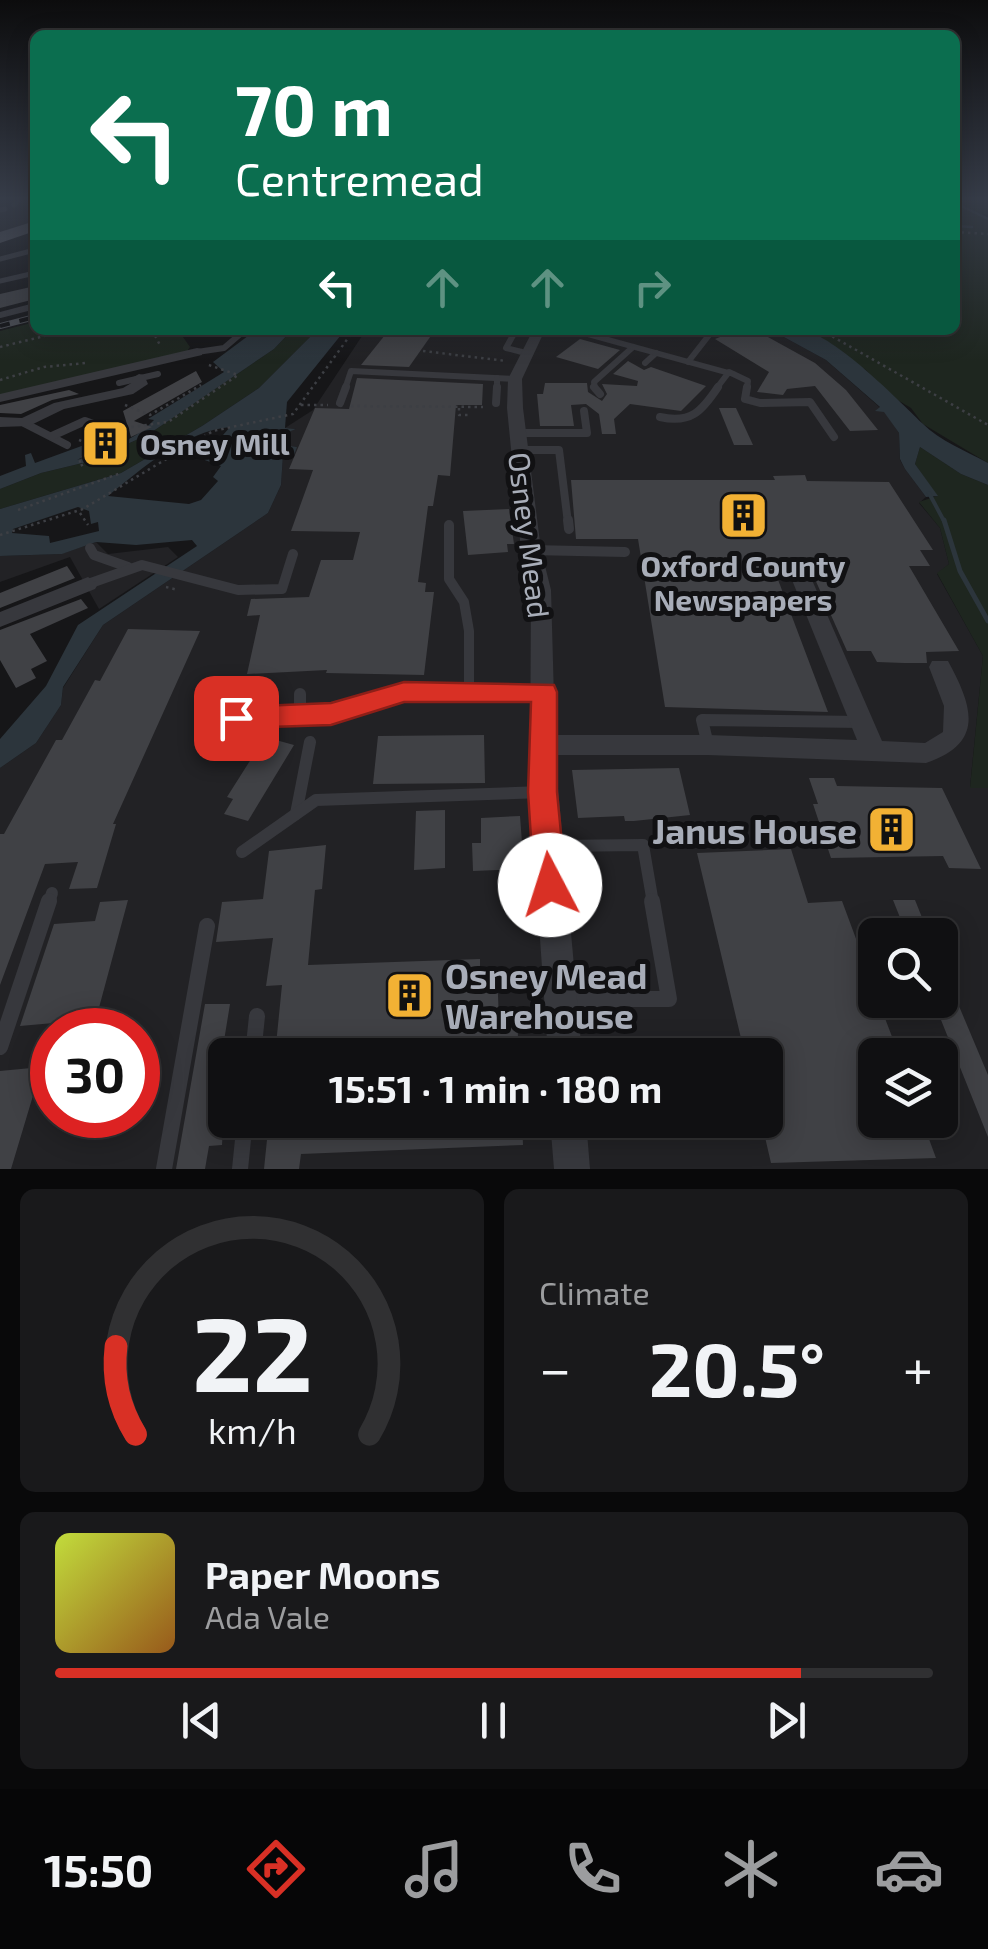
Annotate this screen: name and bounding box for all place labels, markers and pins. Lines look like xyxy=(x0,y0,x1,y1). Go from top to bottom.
building icon: Osney Mill xyxy=(79,417,131,469)
place label: Osney Mill xyxy=(140,425,290,462)
building icon: Oxford County Newspapers xyxy=(717,490,769,542)
place label: Oxford County Newspapers xyxy=(641,547,845,617)
pin xyxy=(194,676,279,761)
building icon: Janus House xyxy=(866,804,918,856)
place label: Janus House xyxy=(652,809,857,851)
place label: Osney Mead Warehouse xyxy=(445,954,647,1036)
building icon: Osney Mead Warehouse xyxy=(384,969,436,1021)

